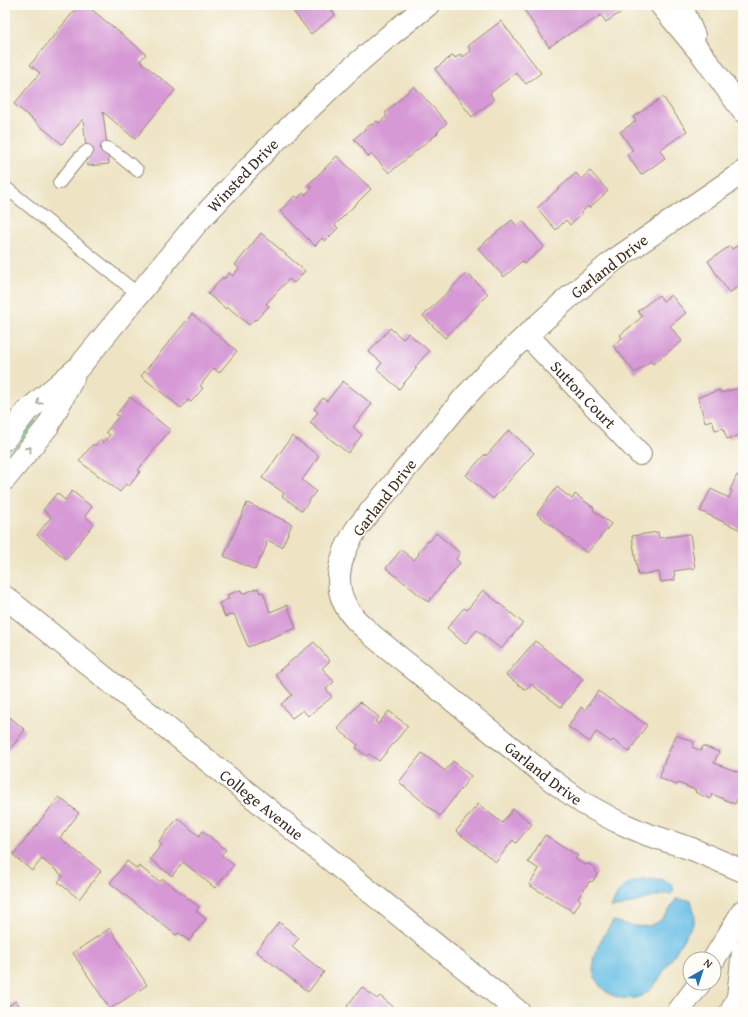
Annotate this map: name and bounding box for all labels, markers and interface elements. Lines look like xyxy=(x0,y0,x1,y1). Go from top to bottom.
street label: Winsted Drive xyxy=(201,132,284,218)
street label: Garland Drive xyxy=(565,228,653,304)
street label: Sutton Court xyxy=(545,355,622,434)
one-way arrow xyxy=(36,397,43,404)
one-way arrow xyxy=(25,446,32,453)
street label: Garland Drive xyxy=(346,453,422,541)
street label: Garland Drive xyxy=(500,735,587,811)
street label: College Avenue xyxy=(215,763,309,846)
north arrow xyxy=(682,951,722,991)
text: N xyxy=(700,955,717,972)

